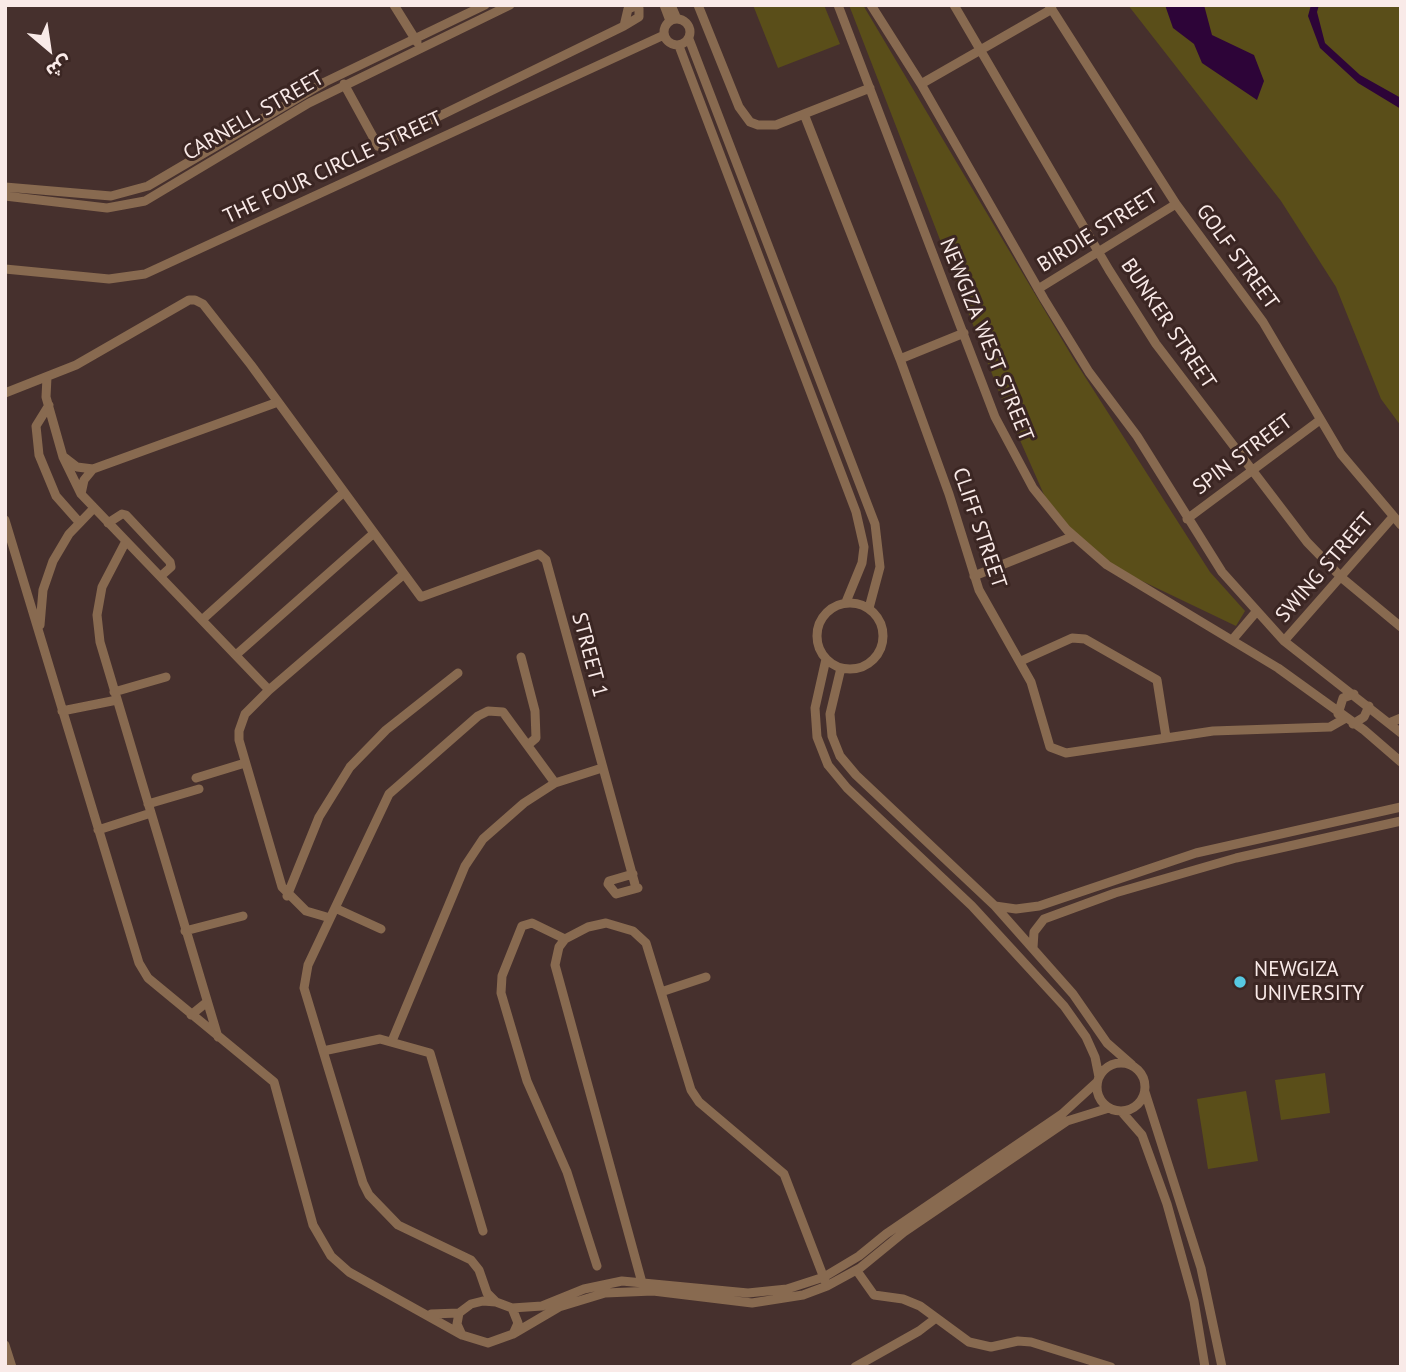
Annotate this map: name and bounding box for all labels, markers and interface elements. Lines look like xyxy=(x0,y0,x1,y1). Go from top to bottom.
north arrow xyxy=(14,14,84,84)
text: ش xyxy=(42,51,76,84)
street label: CARNELL STREET xyxy=(179,65,329,167)
street label: THE FOUR CIRCLE STREET xyxy=(220,106,446,230)
street label: BIRDIE STREET xyxy=(1033,184,1163,278)
street label: GOLF STREET xyxy=(1190,199,1284,315)
street label: NEWGIZA WEST STREET xyxy=(934,235,1038,445)
street label: BUNKER STREET xyxy=(1115,254,1221,394)
street label: SPIN STREET xyxy=(1188,409,1298,501)
street label: CLIFF STREET xyxy=(947,464,1011,592)
street label: SWING STREET xyxy=(1271,508,1379,628)
street label: STREET 1 xyxy=(566,610,612,700)
place label: NEWGIZA UNIVERSITY xyxy=(1254,957,1364,1007)
marker: NEWGIZA UNIVERSITY xyxy=(1232,974,1248,990)

